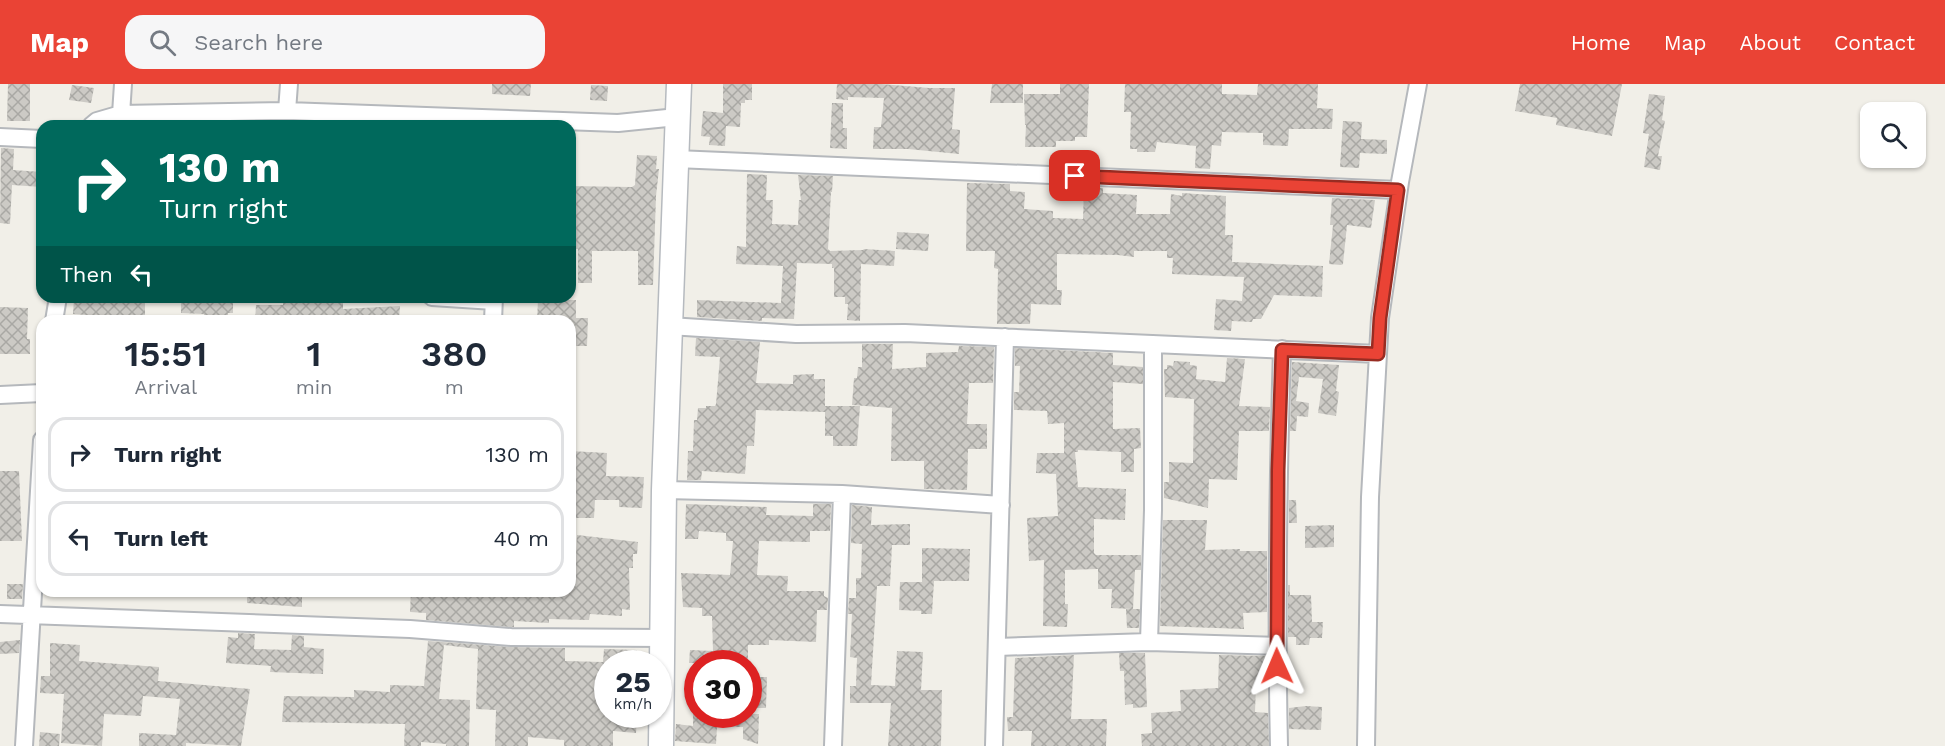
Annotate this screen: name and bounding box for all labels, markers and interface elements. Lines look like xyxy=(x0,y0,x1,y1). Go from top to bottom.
search box xyxy=(125,15,545,69)
text: Map xyxy=(30,26,89,59)
icon: search xyxy=(146,26,179,59)
text: Search here xyxy=(194,30,323,55)
text: Home xyxy=(1571,30,1631,55)
text: Map xyxy=(1664,30,1707,55)
text: About xyxy=(1740,30,1801,55)
text: Contact xyxy=(1834,30,1915,55)
map controls xyxy=(1860,102,1926,168)
button: search xyxy=(1860,102,1926,168)
text: 130 m xyxy=(159,143,281,192)
icon: right xyxy=(60,144,138,222)
pin xyxy=(1049,150,1100,201)
icon: arrive xyxy=(1058,159,1091,192)
text: Turn right xyxy=(159,193,288,225)
icon: left xyxy=(125,258,158,291)
text: Then xyxy=(60,262,113,287)
text: 15:51 xyxy=(125,333,207,375)
text: 1 xyxy=(307,333,322,375)
text: 380 xyxy=(421,333,487,375)
text: Arrival xyxy=(135,375,197,399)
text: min xyxy=(296,375,332,399)
text: m xyxy=(445,375,464,399)
icon: right xyxy=(63,438,96,471)
text: Turn right xyxy=(114,442,221,467)
text: 130 m xyxy=(485,442,549,467)
icon: left xyxy=(63,522,96,555)
text: Turn left xyxy=(114,526,208,551)
text: 40 m xyxy=(493,526,549,551)
position arrow xyxy=(1245,634,1309,698)
speed limit sign: 30 xyxy=(684,650,762,728)
text: 25 xyxy=(615,664,651,699)
text: km/h xyxy=(614,695,652,713)

